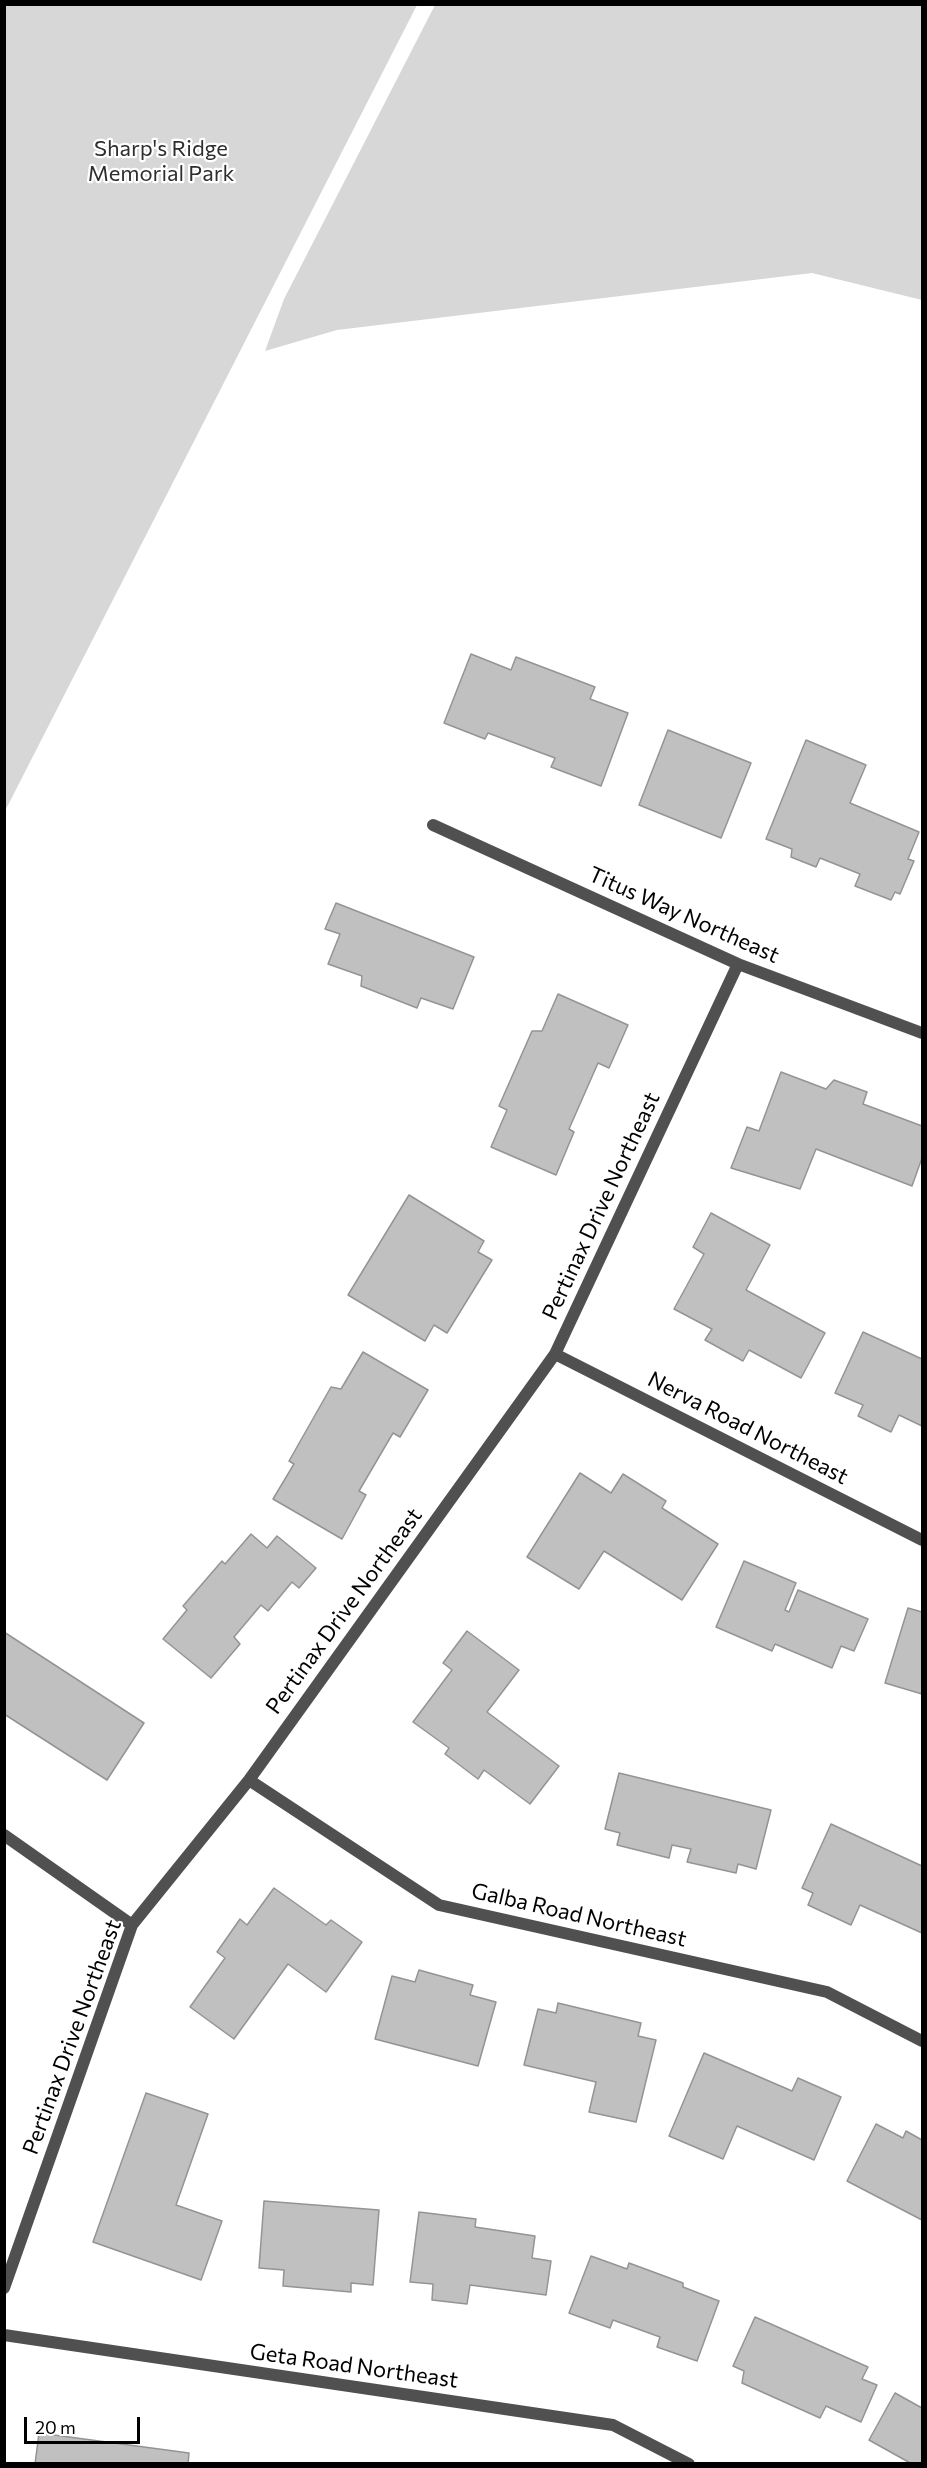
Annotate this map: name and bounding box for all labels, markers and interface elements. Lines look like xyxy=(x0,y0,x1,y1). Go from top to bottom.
park label: Sharp's Ridge Memorial Park xyxy=(88,136,234,188)
street label: Titus Way Northeast xyxy=(585,861,783,969)
street label: Pertinax Drive Northeast xyxy=(537,1088,665,1324)
street label: Nerva Road Northeast xyxy=(643,1366,853,1490)
street label: Pertinax Drive Northeast xyxy=(260,1503,428,1719)
street label: Galba Road Northeast xyxy=(469,1877,689,1953)
street label: Pertinax Drive Northeast xyxy=(17,1916,127,2158)
street label: Geta Road Northeast xyxy=(248,2338,460,2394)
scale bar xyxy=(27,2405,142,2443)
text: 20 m xyxy=(35,2416,76,2438)

